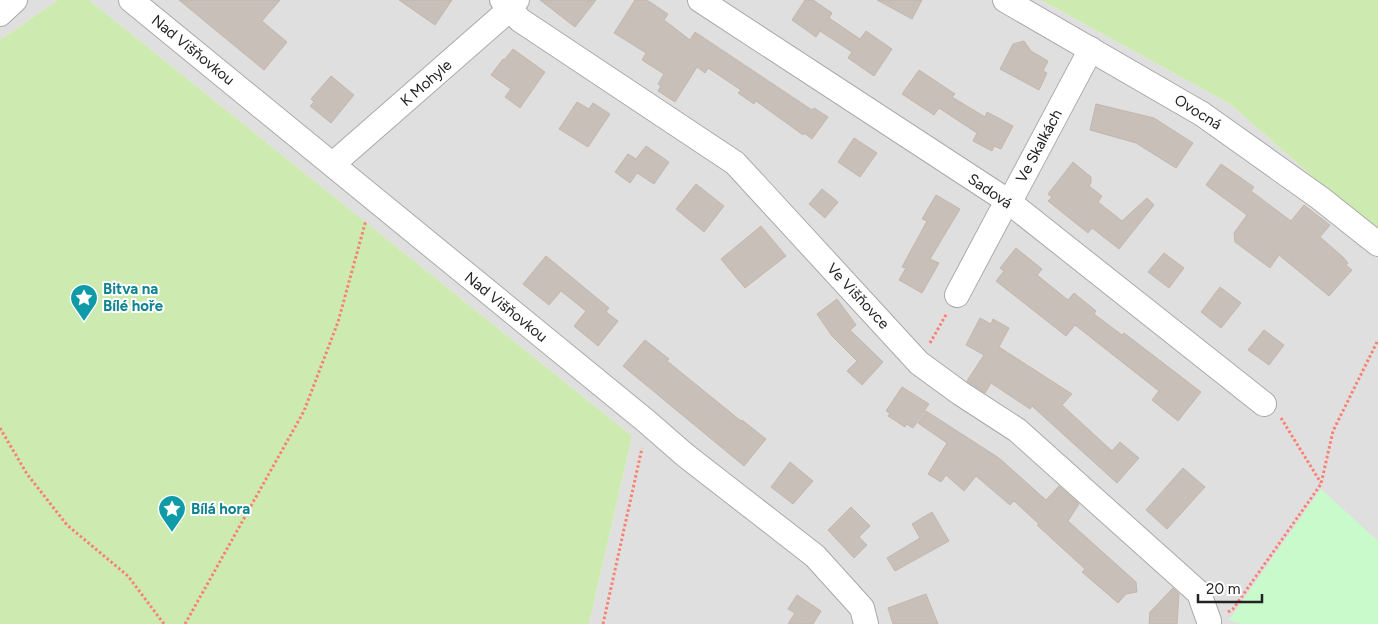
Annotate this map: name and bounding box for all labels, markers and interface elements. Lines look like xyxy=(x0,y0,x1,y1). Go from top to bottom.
street label: Nad Višňovkou xyxy=(148,11,238,89)
street label: K Mohyle xyxy=(397,56,455,110)
street label: Ovocná xyxy=(1171,91,1225,133)
street label: Ve Skalkách xyxy=(1012,106,1066,186)
street label: Sadová xyxy=(964,170,1016,212)
street label: Ve Višňovce xyxy=(823,259,893,333)
street label: Nad Višňovkou xyxy=(461,268,551,346)
place label: Bitva na Bílé hoře xyxy=(103,280,164,315)
place icon: Bitva na Bílé hoře xyxy=(69,283,99,322)
place icon: Bílá hora xyxy=(157,494,187,533)
place label: Bílá hora xyxy=(191,500,250,518)
scale bar xyxy=(1198,572,1262,604)
text: 20 m xyxy=(1206,580,1240,598)

